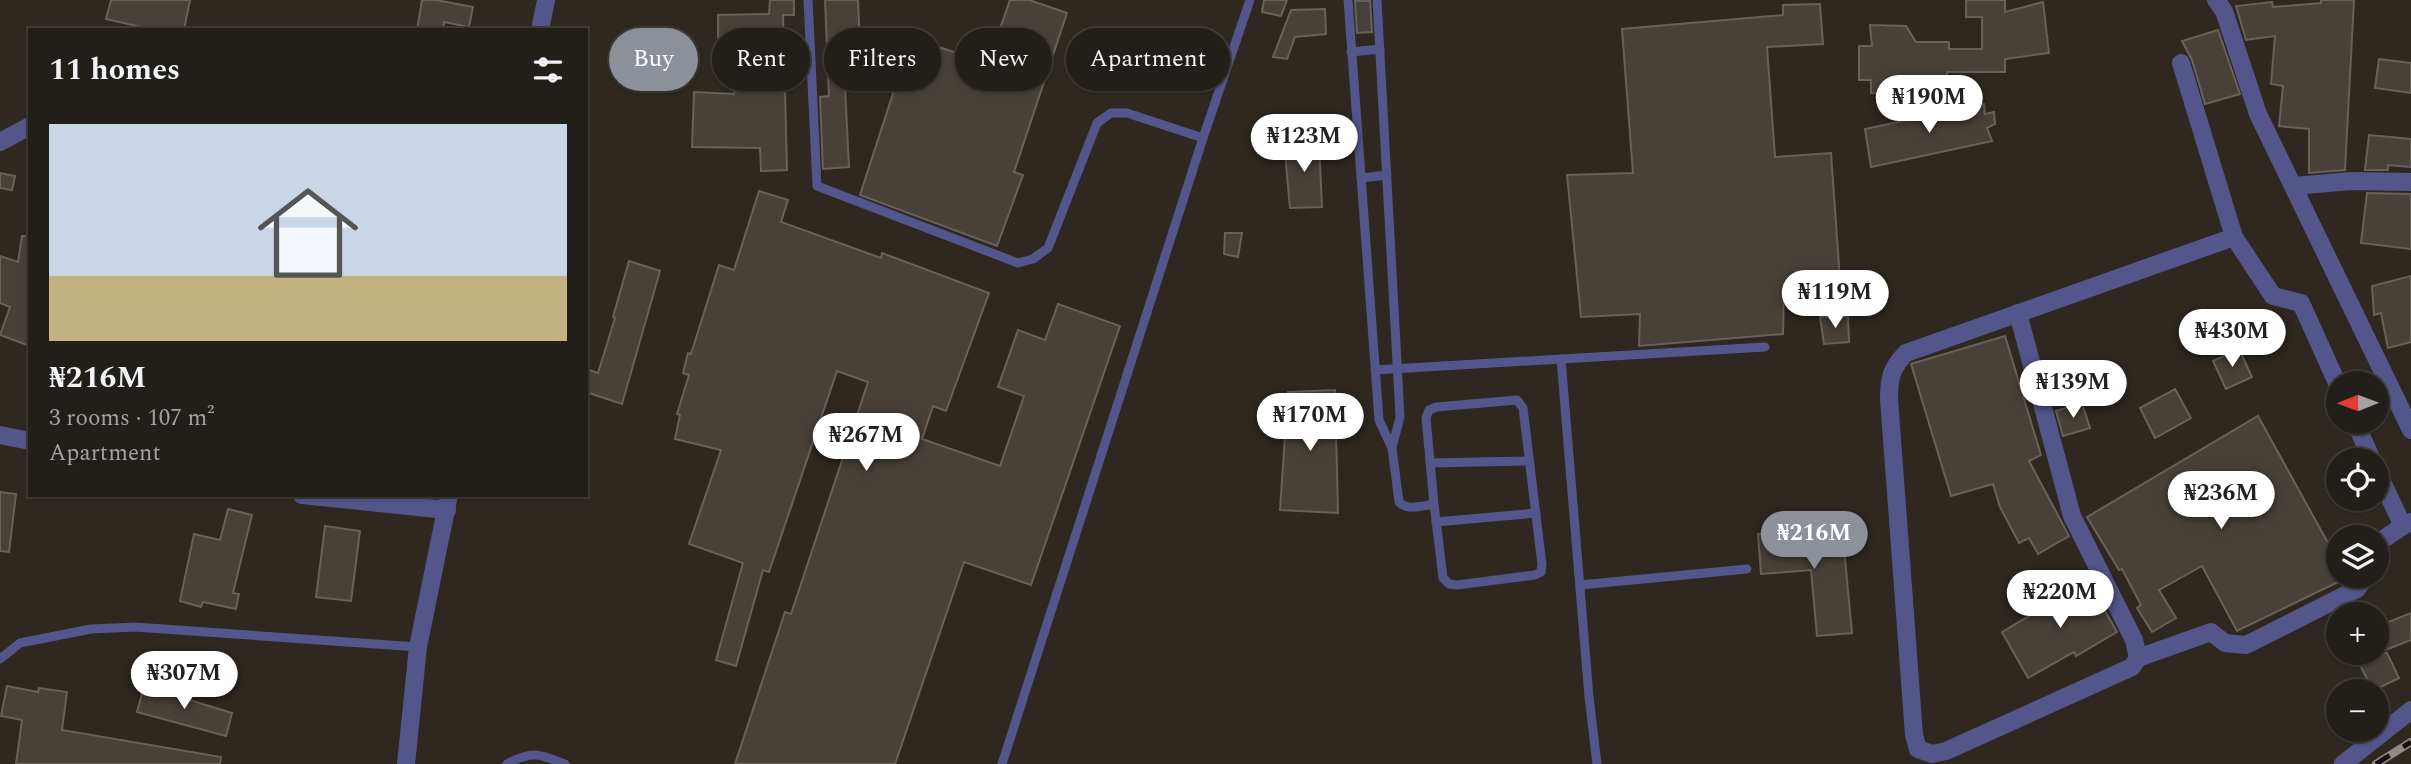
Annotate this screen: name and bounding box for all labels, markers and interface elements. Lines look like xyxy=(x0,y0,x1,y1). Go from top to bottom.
chip: Buy xyxy=(609,28,698,91)
chip: Rent xyxy=(712,28,810,91)
chip: Filters xyxy=(824,28,941,91)
chip: New xyxy=(955,28,1052,91)
chip: Apartment xyxy=(1066,28,1230,91)
text: 11 homes xyxy=(49,47,180,93)
icon: filters xyxy=(529,51,567,89)
pin: ₦190M xyxy=(1880,76,1978,135)
text: ₦190M xyxy=(1892,80,1966,115)
pin: ₦123M xyxy=(1255,114,1353,174)
text: ₦123M xyxy=(1267,119,1341,154)
icon: home xyxy=(245,170,371,296)
pin: ₦119M xyxy=(1786,270,1884,330)
text: ₦119M xyxy=(1798,275,1872,310)
pin: ₦430M xyxy=(2183,310,2281,369)
text: ₦430M xyxy=(2195,314,2269,349)
text: ₦216M xyxy=(49,355,146,401)
pin: ₦139M xyxy=(2024,360,2122,420)
text: ₦139M xyxy=(2036,365,2110,400)
north arrow xyxy=(2326,371,2389,434)
map controls xyxy=(2326,371,2389,742)
pin: ₦170M xyxy=(1261,393,1359,453)
text: ₦170M xyxy=(1273,398,1347,433)
text: 3 rooms · 107 m² xyxy=(49,401,215,436)
pin: ₦267M xyxy=(817,414,915,473)
text: ₦267M xyxy=(829,418,903,453)
text: Apartment xyxy=(49,436,161,471)
button: locate xyxy=(2326,448,2389,511)
pin: ₦236M xyxy=(2172,472,2270,531)
text: ₦236M xyxy=(2184,476,2258,511)
pin: ₦216M xyxy=(1765,512,1863,571)
text: ₦216M xyxy=(1777,516,1851,551)
button: layers xyxy=(2326,525,2389,588)
pin: ₦220M xyxy=(2011,570,2109,630)
text: ₦220M xyxy=(2023,575,2097,610)
button: + xyxy=(2326,602,2389,665)
pin: ₦307M xyxy=(135,652,233,711)
text: ₦307M xyxy=(147,656,221,691)
button: − xyxy=(2326,679,2389,742)

